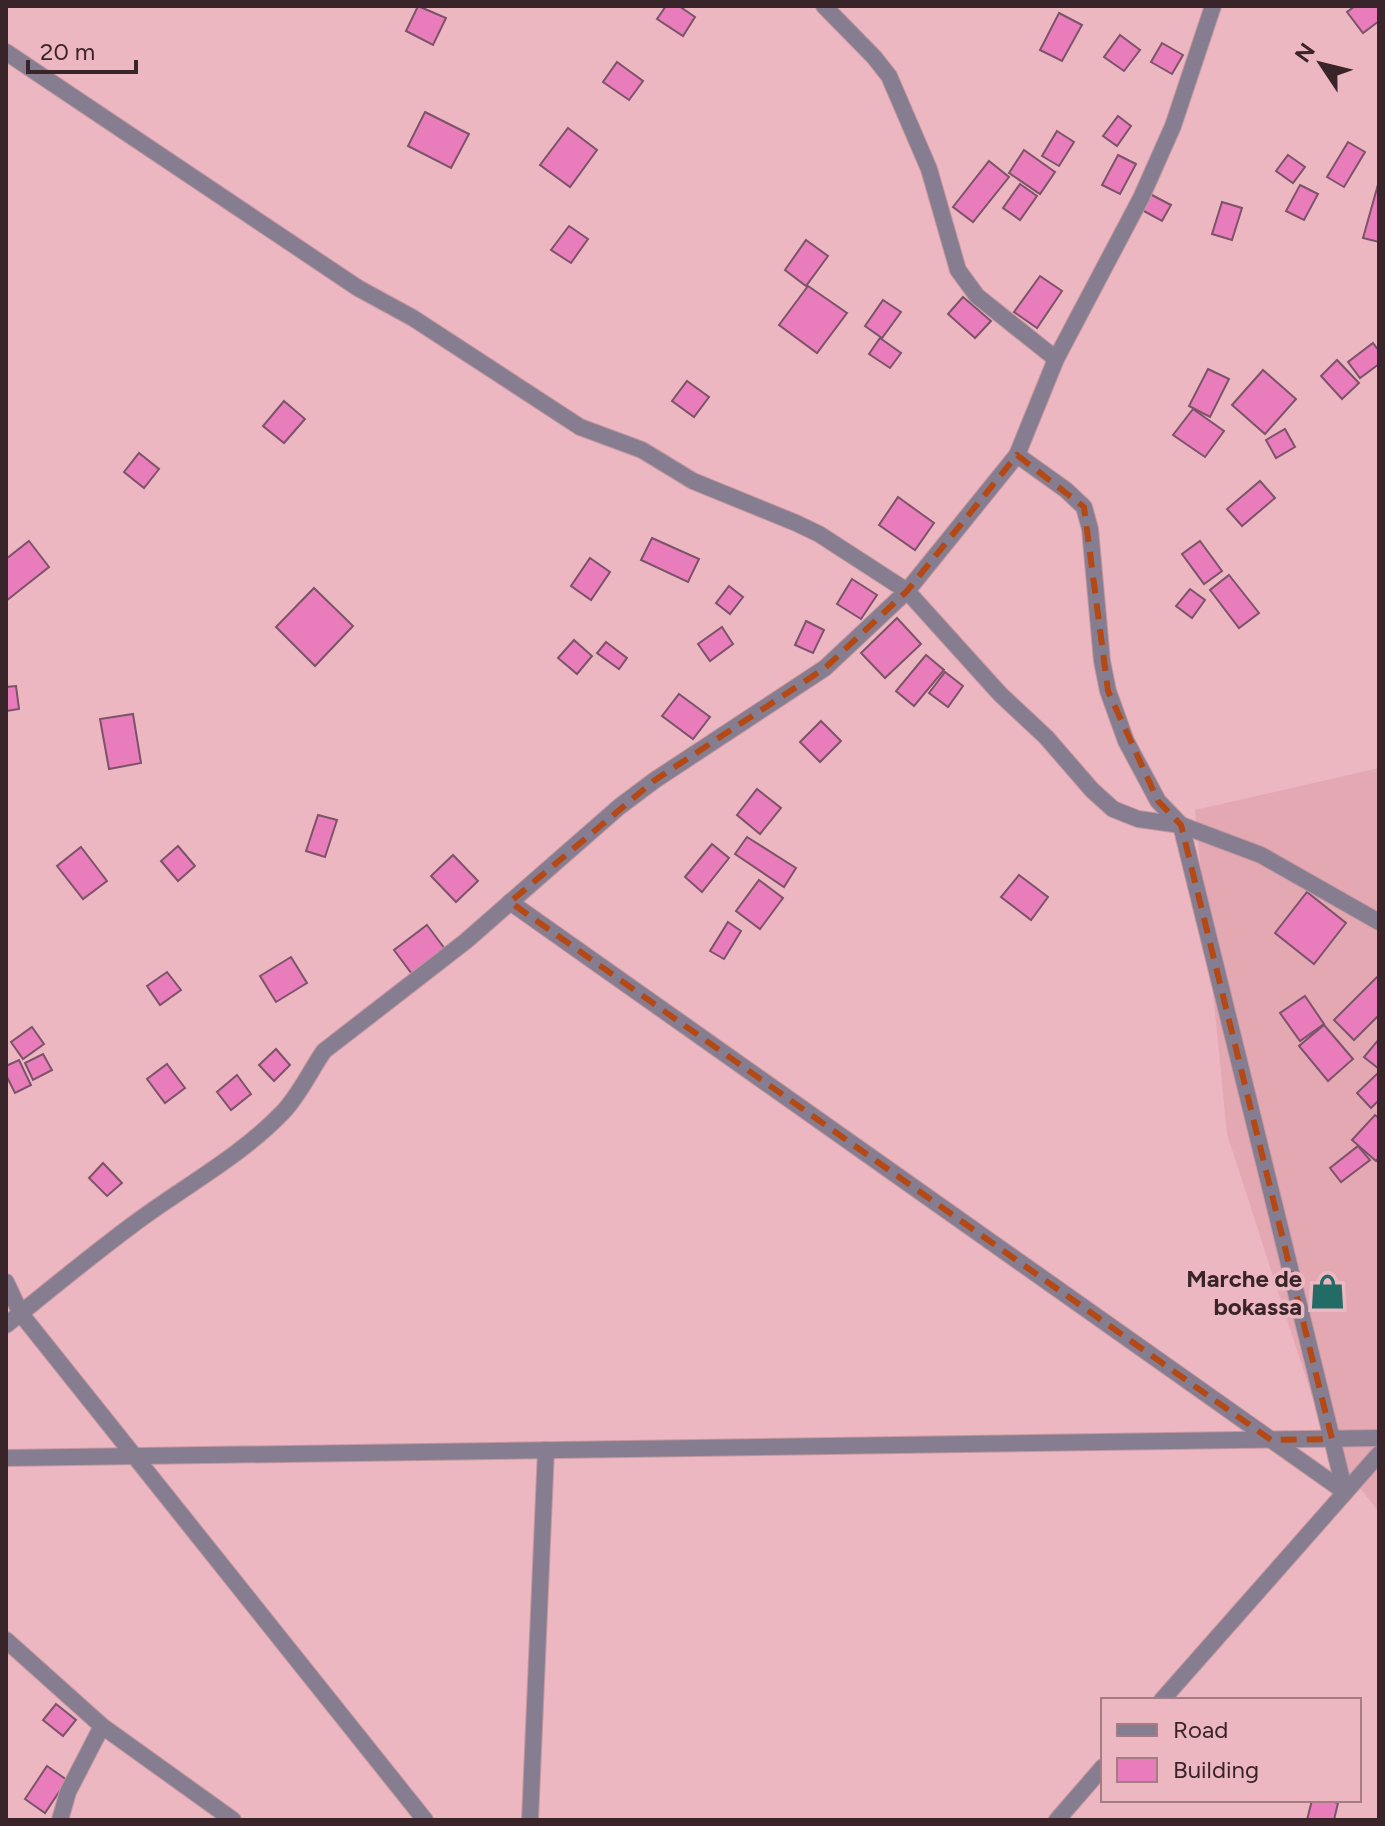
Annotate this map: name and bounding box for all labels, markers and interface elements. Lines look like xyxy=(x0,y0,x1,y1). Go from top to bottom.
scale bar xyxy=(28,24,136,74)
north arrow xyxy=(1281,24,1361,104)
text: 20 m xyxy=(40,37,95,66)
text: N xyxy=(1289,38,1321,68)
place label: Marche de bokassa xyxy=(1186,1264,1302,1321)
shop icon: Marche de bokassa xyxy=(1309,1273,1347,1311)
legend xyxy=(1101,1698,1361,1802)
text: Road xyxy=(1173,1715,1228,1744)
text: Building xyxy=(1173,1755,1259,1784)

